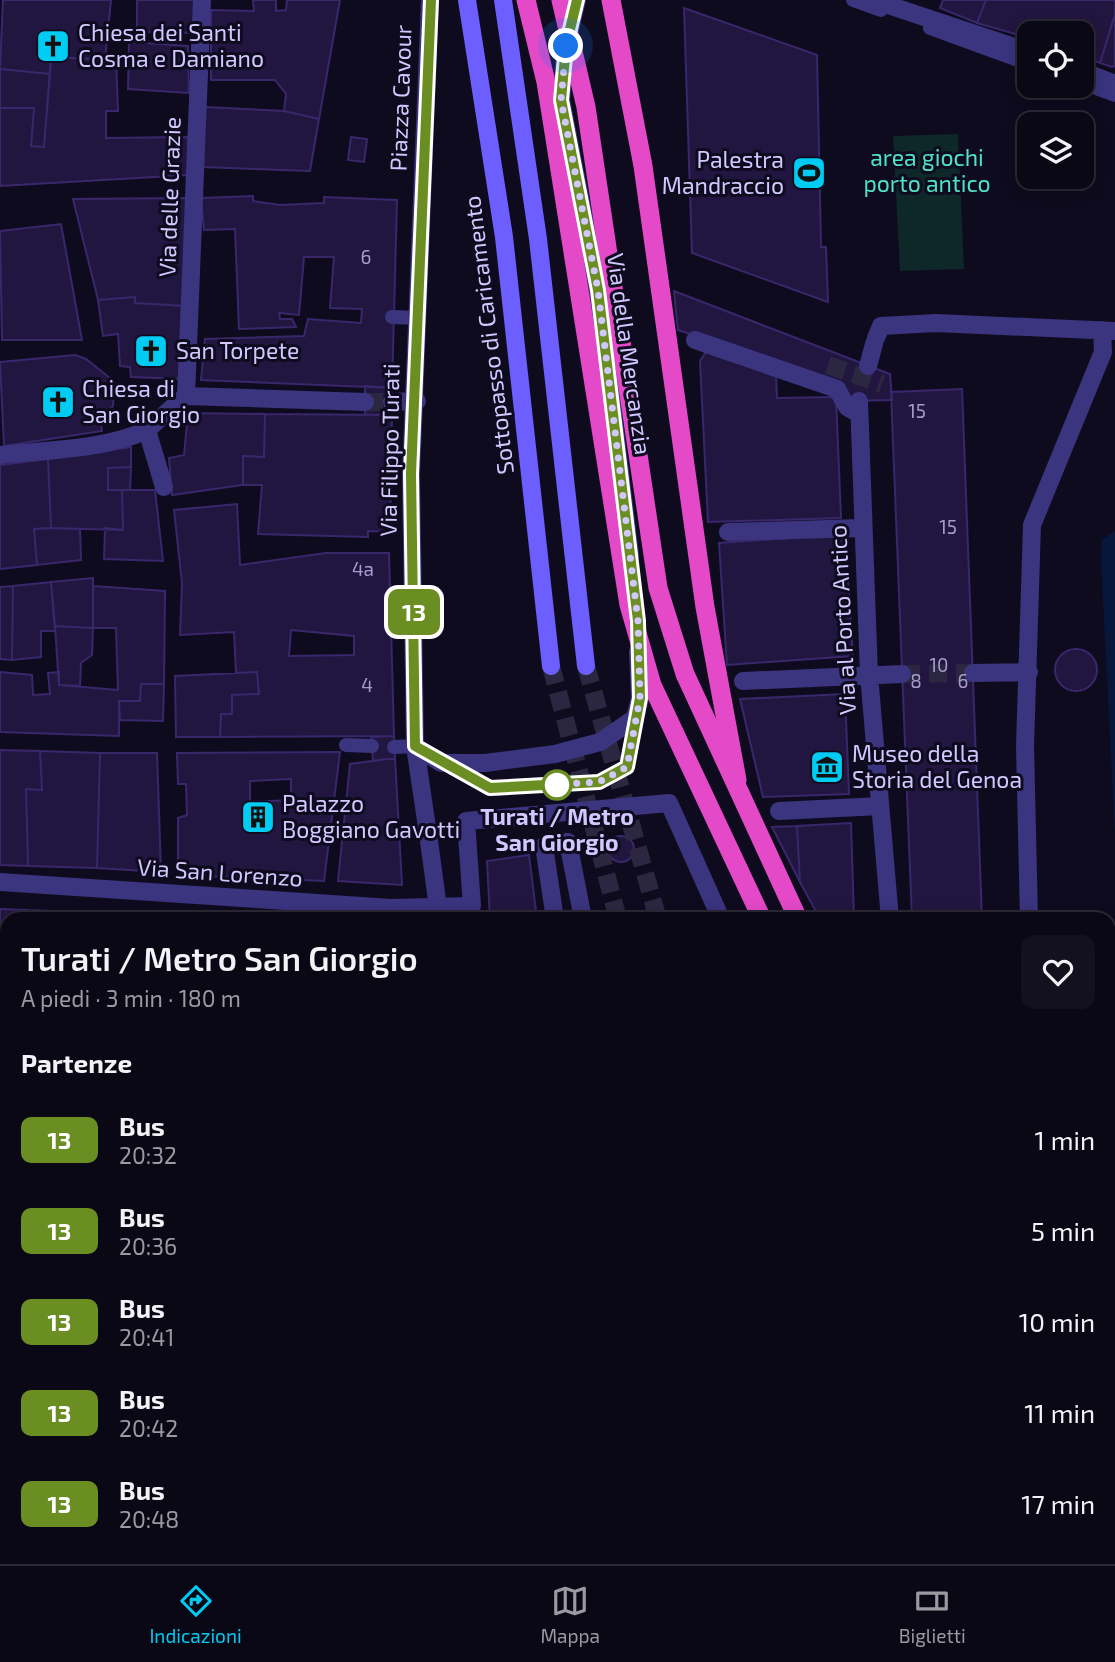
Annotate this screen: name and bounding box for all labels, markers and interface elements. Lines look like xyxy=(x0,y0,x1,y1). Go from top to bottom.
place label: Chiesa dei Santi Cosma e Damiano xyxy=(78,18,264,72)
map controls xyxy=(1017,21,1094,189)
button: locate xyxy=(1017,21,1094,98)
street label: Piazza Cavour xyxy=(383,24,417,172)
church icon: Chiesa dei Santi Cosma e Damiano xyxy=(34,27,72,65)
your location xyxy=(548,28,583,63)
button: layers xyxy=(1017,112,1094,189)
street label: Via delle Grazie xyxy=(152,116,186,278)
park label: area giochi porto antico xyxy=(863,143,991,197)
place label: Palestra Mandraccio xyxy=(662,145,784,199)
sports icon: Palestra Mandraccio xyxy=(790,154,828,192)
street label: Sottopasso di Caricamento xyxy=(457,194,519,476)
house number: 6 xyxy=(361,245,371,268)
street label: Via della Mercanzia xyxy=(602,251,658,456)
church icon: San Torpete xyxy=(132,332,170,370)
place label: San Torpete xyxy=(176,336,299,364)
street label: Via Filippo Turati xyxy=(373,363,405,537)
place label: Chiesa di San Giorgio xyxy=(82,374,200,428)
church icon: Chiesa di San Giorgio xyxy=(39,383,77,421)
house number: 15 xyxy=(908,399,926,422)
house number: 15 xyxy=(939,515,957,538)
street label: Via al Porto Antico xyxy=(823,525,861,716)
house number: 4a xyxy=(352,557,374,580)
line badge: 13 xyxy=(382,589,446,635)
text: 13 xyxy=(402,597,426,626)
house number: 10 xyxy=(929,653,949,676)
house number: 8 xyxy=(910,669,922,692)
house number: 6 xyxy=(958,669,968,692)
house number: 4 xyxy=(361,673,373,696)
place label: Museo della Storia del Genoa xyxy=(852,739,1022,793)
museum icon: Museo della Storia del Genoa xyxy=(808,748,846,786)
marker: Turati / Metro San Giorgio xyxy=(542,770,572,800)
place label: Palazzo Boggiano Gavotti xyxy=(282,789,460,843)
building icon: Palazzo Boggiano Gavotti xyxy=(239,798,277,836)
place label: Turati / Metro San Giorgio xyxy=(480,802,634,856)
street label: Via San Lorenzo xyxy=(136,852,304,892)
button: heart xyxy=(1021,935,1095,1009)
text: Turati / Metro San Giorgio xyxy=(21,938,418,978)
text: A piedi · 3 min · 180 m xyxy=(21,984,241,1012)
text: Partenze xyxy=(21,1047,132,1078)
text: Bus xyxy=(119,1110,165,1141)
text: 1 min xyxy=(1035,1124,1095,1155)
text: 13 xyxy=(48,1125,71,1154)
text: 20:32 xyxy=(119,1141,177,1169)
text: Bus xyxy=(119,1201,165,1232)
text: 5 min xyxy=(1031,1215,1095,1246)
text: 13 xyxy=(48,1216,71,1245)
text: 20:36 xyxy=(119,1232,177,1260)
text: Bus xyxy=(119,1292,165,1323)
text: 10 min xyxy=(1019,1306,1095,1337)
text: 13 xyxy=(48,1307,71,1336)
text: 20:41 xyxy=(119,1323,175,1351)
text: Bus xyxy=(119,1383,165,1414)
text: 11 min xyxy=(1024,1397,1095,1428)
text: 13 xyxy=(48,1398,71,1427)
text: 20:42 xyxy=(119,1414,178,1442)
text: Bus xyxy=(119,1474,165,1505)
text: 17 min xyxy=(1021,1488,1095,1519)
text: 13 xyxy=(48,1489,71,1518)
text: 20:48 xyxy=(119,1505,179,1533)
tab: Indicazioni xyxy=(149,1582,242,1647)
tab: Mappa xyxy=(540,1582,600,1647)
tab: Biglietti xyxy=(899,1582,966,1647)

